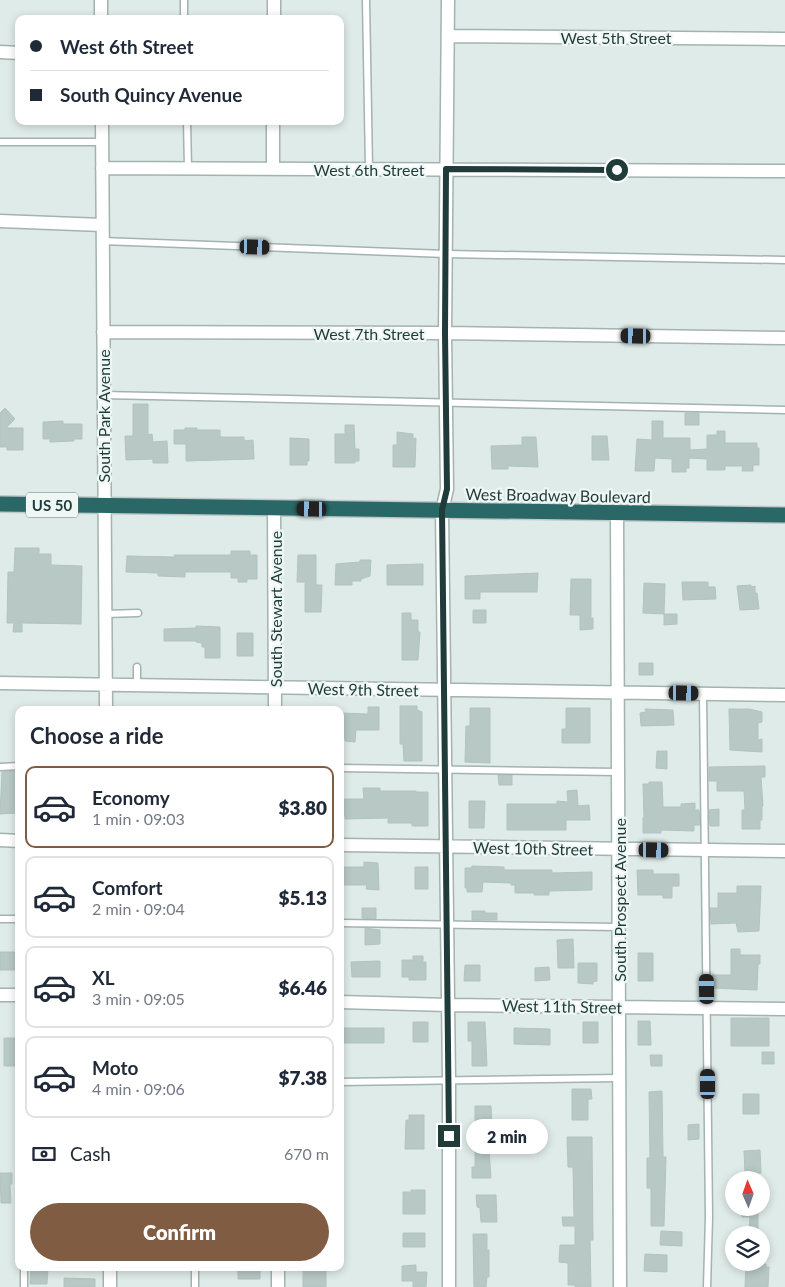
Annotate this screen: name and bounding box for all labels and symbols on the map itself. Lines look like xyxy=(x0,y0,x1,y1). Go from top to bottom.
street label: West 5th Street xyxy=(560,28,672,47)
route start xyxy=(606,159,628,181)
street label: West 6th Street xyxy=(313,160,425,179)
car xyxy=(239,239,270,255)
street label: West 7th Street xyxy=(313,324,425,343)
car xyxy=(620,328,651,344)
street label: South Park Avenue xyxy=(94,349,113,483)
street label: West Broadway Boulevard xyxy=(465,484,651,506)
road number: US 50 xyxy=(26,492,78,518)
car xyxy=(296,501,327,517)
street label: South Stewart Avenue xyxy=(266,531,285,687)
street label: West 9th Street xyxy=(307,679,419,699)
car xyxy=(668,685,699,701)
street label: South Prospect Avenue xyxy=(610,818,629,982)
street label: West 10th Street xyxy=(473,837,594,859)
car xyxy=(638,842,669,858)
car xyxy=(699,974,714,1004)
street label: West 11th Street xyxy=(502,995,623,1017)
car xyxy=(700,1069,715,1099)
callout: 2 min xyxy=(466,1118,549,1154)
route end xyxy=(438,1125,460,1147)
north arrow xyxy=(725,1171,770,1216)

